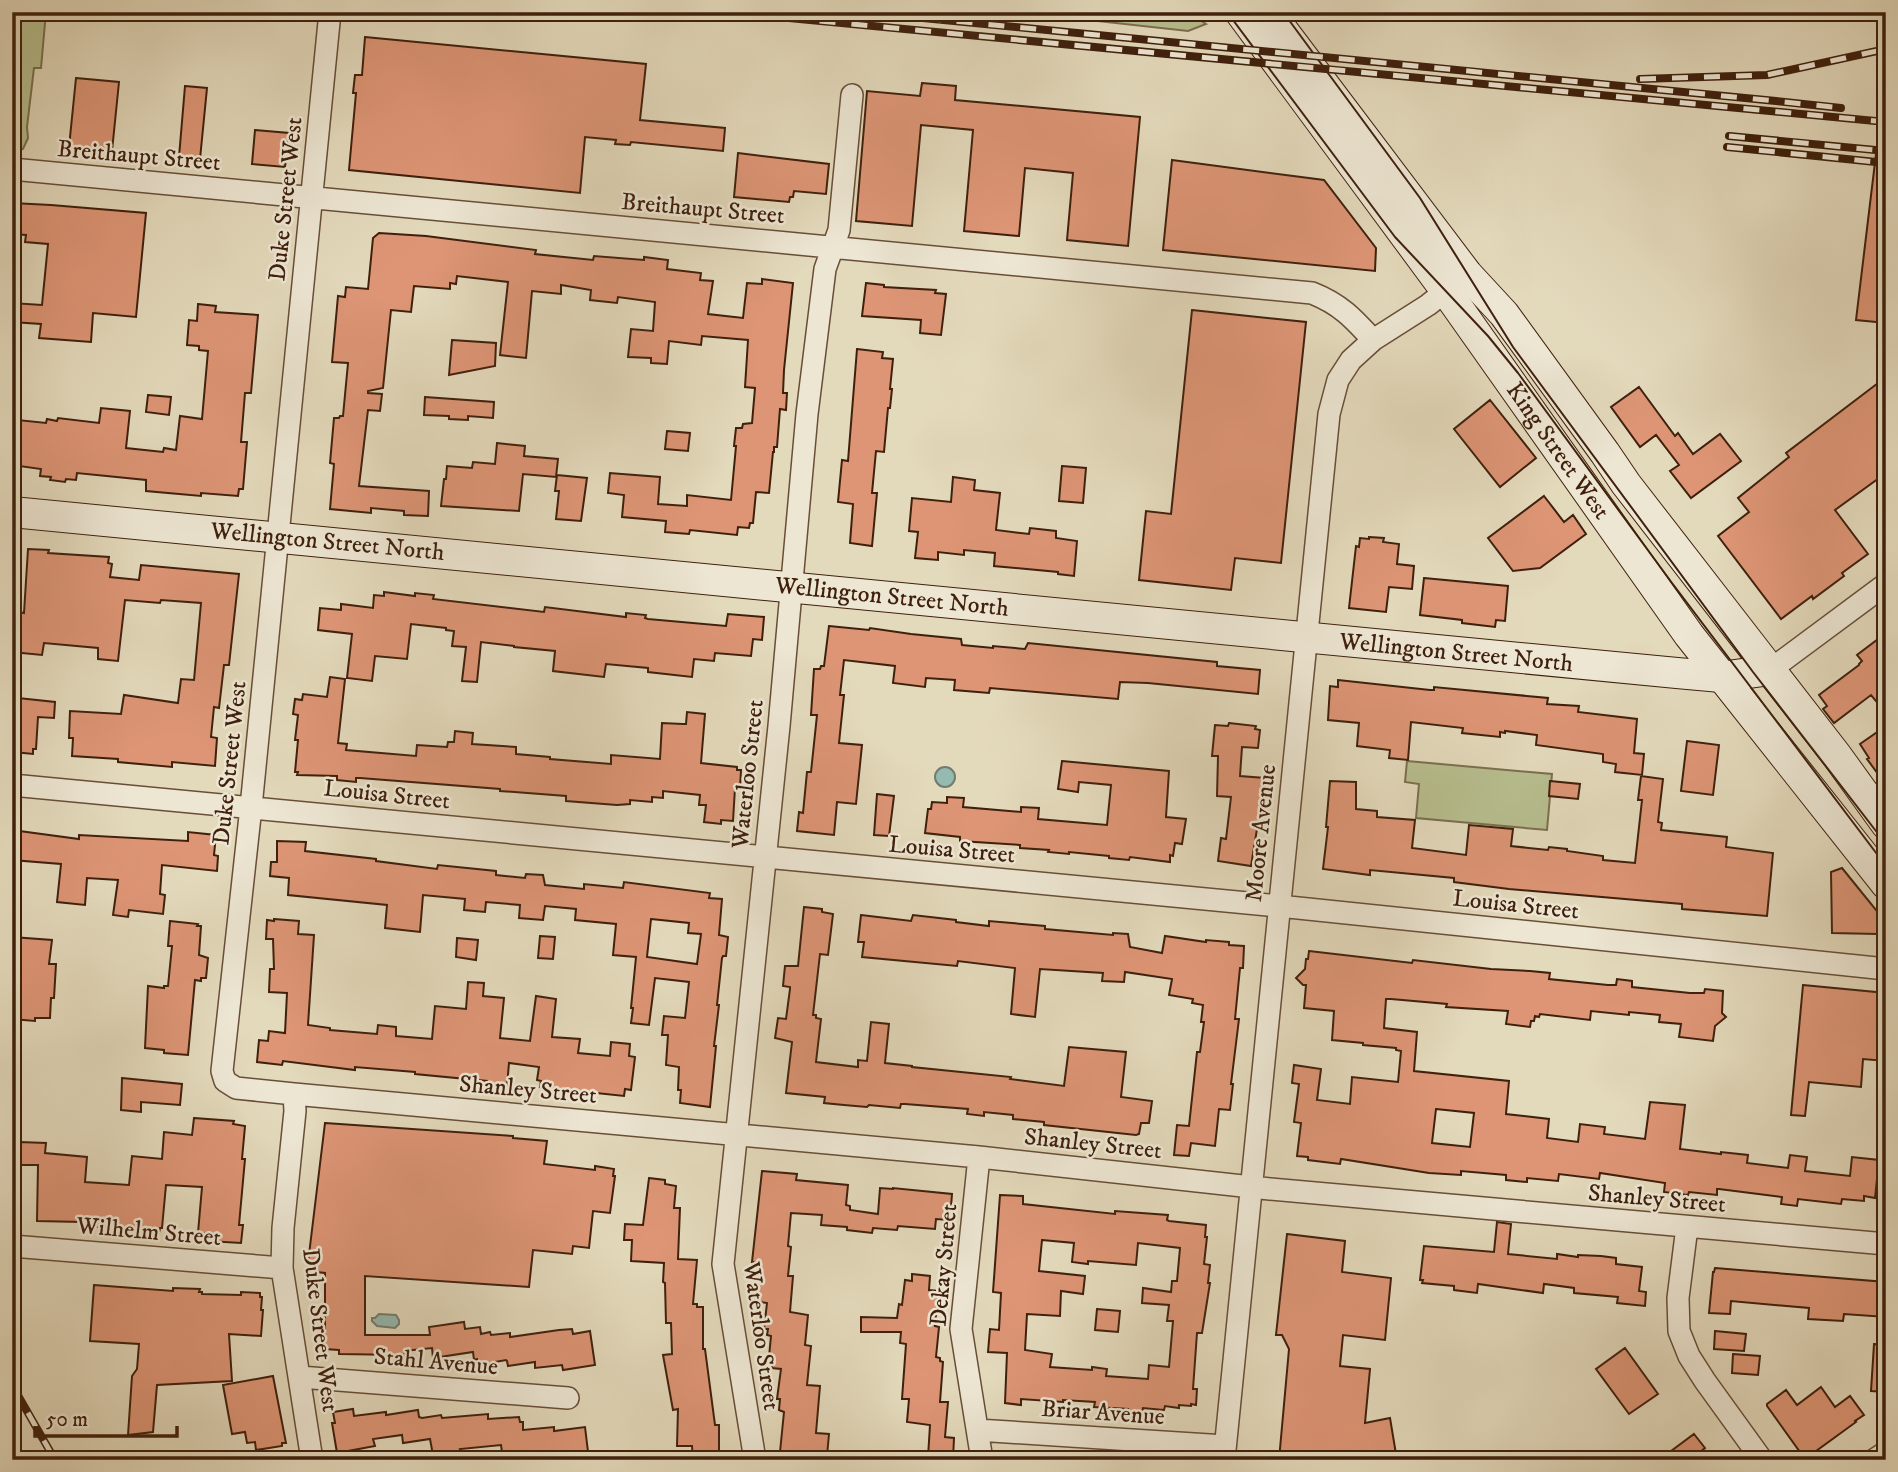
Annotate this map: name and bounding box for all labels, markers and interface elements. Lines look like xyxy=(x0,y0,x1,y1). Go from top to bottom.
street label: Duke Street West xyxy=(262,115,310,283)
street label: Breithaupt Street xyxy=(56,134,222,178)
street label: Breithaupt Street xyxy=(620,187,786,231)
street label: King Street West xyxy=(1499,377,1617,526)
street label: Wellington Street North xyxy=(208,516,446,568)
street label: Wellington Street North xyxy=(773,570,1011,624)
street label: Wellington Street North xyxy=(1337,627,1575,679)
street label: Duke Street West xyxy=(206,679,254,847)
street label: Waterloo Street xyxy=(725,698,771,851)
street label: Moore Avenue xyxy=(1239,763,1283,903)
street label: Louisa Street xyxy=(322,773,452,817)
street label: Louisa Street xyxy=(887,830,1017,870)
street label: Louisa Street xyxy=(1451,883,1581,927)
street label: Shanley Street xyxy=(458,1069,598,1111)
street label: Shanley Street xyxy=(1023,1122,1164,1166)
street label: Shanley Street xyxy=(1587,1178,1727,1220)
street label: Dekay Street xyxy=(924,1202,964,1328)
street label: Wilhelm Street xyxy=(74,1211,223,1253)
street label: Duke Street West xyxy=(295,1247,345,1414)
street label: Waterloo Street xyxy=(736,1259,786,1413)
street label: Stahl Avenue xyxy=(373,1342,499,1382)
street label: Briar Avenue xyxy=(1040,1394,1166,1432)
scale bar xyxy=(35,1395,177,1439)
text: 50 m xyxy=(46,1407,88,1433)

